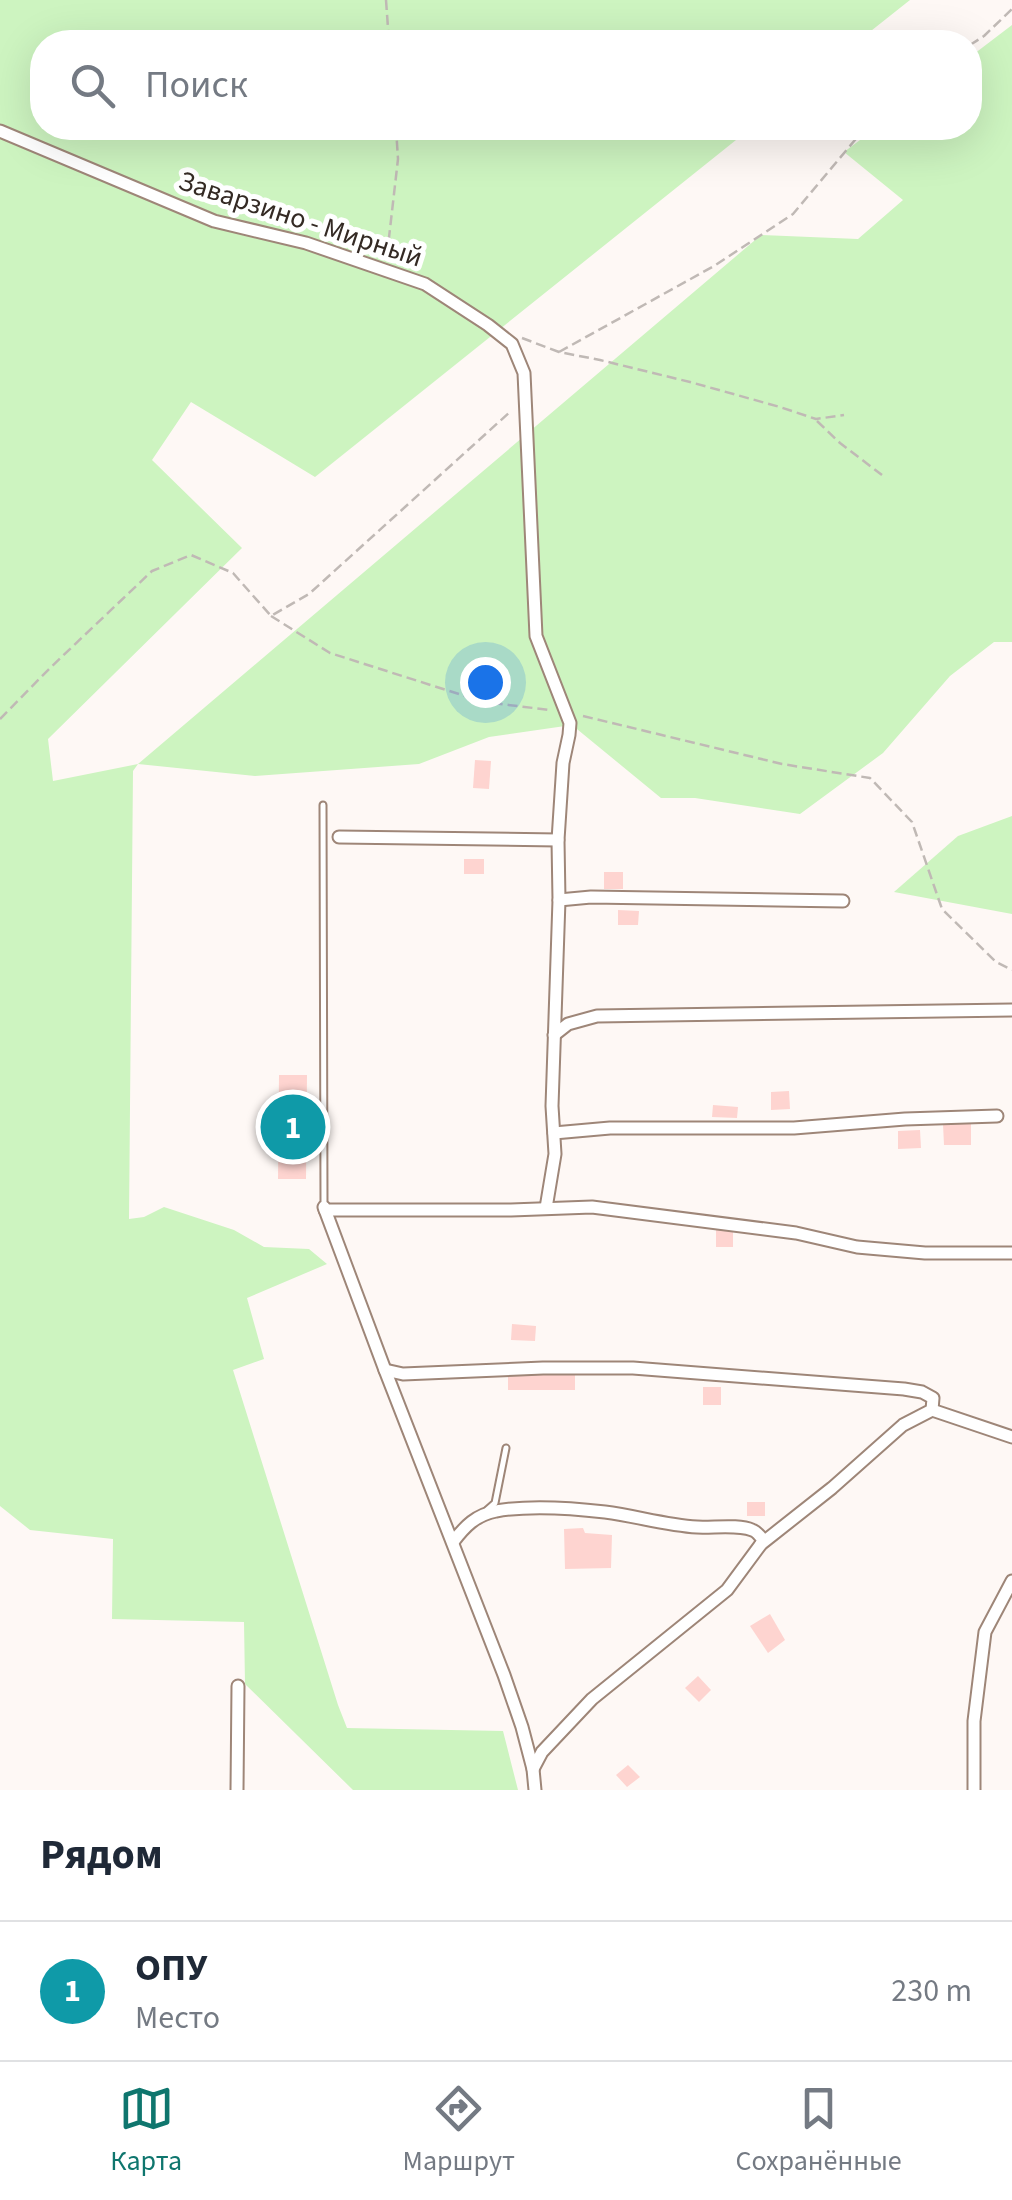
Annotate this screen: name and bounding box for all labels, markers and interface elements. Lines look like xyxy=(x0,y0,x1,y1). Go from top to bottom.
search box xyxy=(30,30,982,140)
icon: search xyxy=(65,58,120,113)
text: Поиск xyxy=(145,58,248,112)
street label: Заварзино - Мирный xyxy=(174,161,428,277)
your location xyxy=(460,657,511,708)
pin: 1 xyxy=(260,1090,326,1164)
text: Рядом xyxy=(40,1825,163,1885)
text: ОПУ xyxy=(135,1941,207,1995)
text: 1 xyxy=(64,1968,81,2014)
text: 230 m xyxy=(891,1968,972,2014)
text: Место xyxy=(135,1995,220,2041)
tab: Карта xyxy=(110,2081,182,2181)
tab: Маршрут xyxy=(403,2081,515,2181)
tab: Сохранённые xyxy=(735,2081,902,2181)

